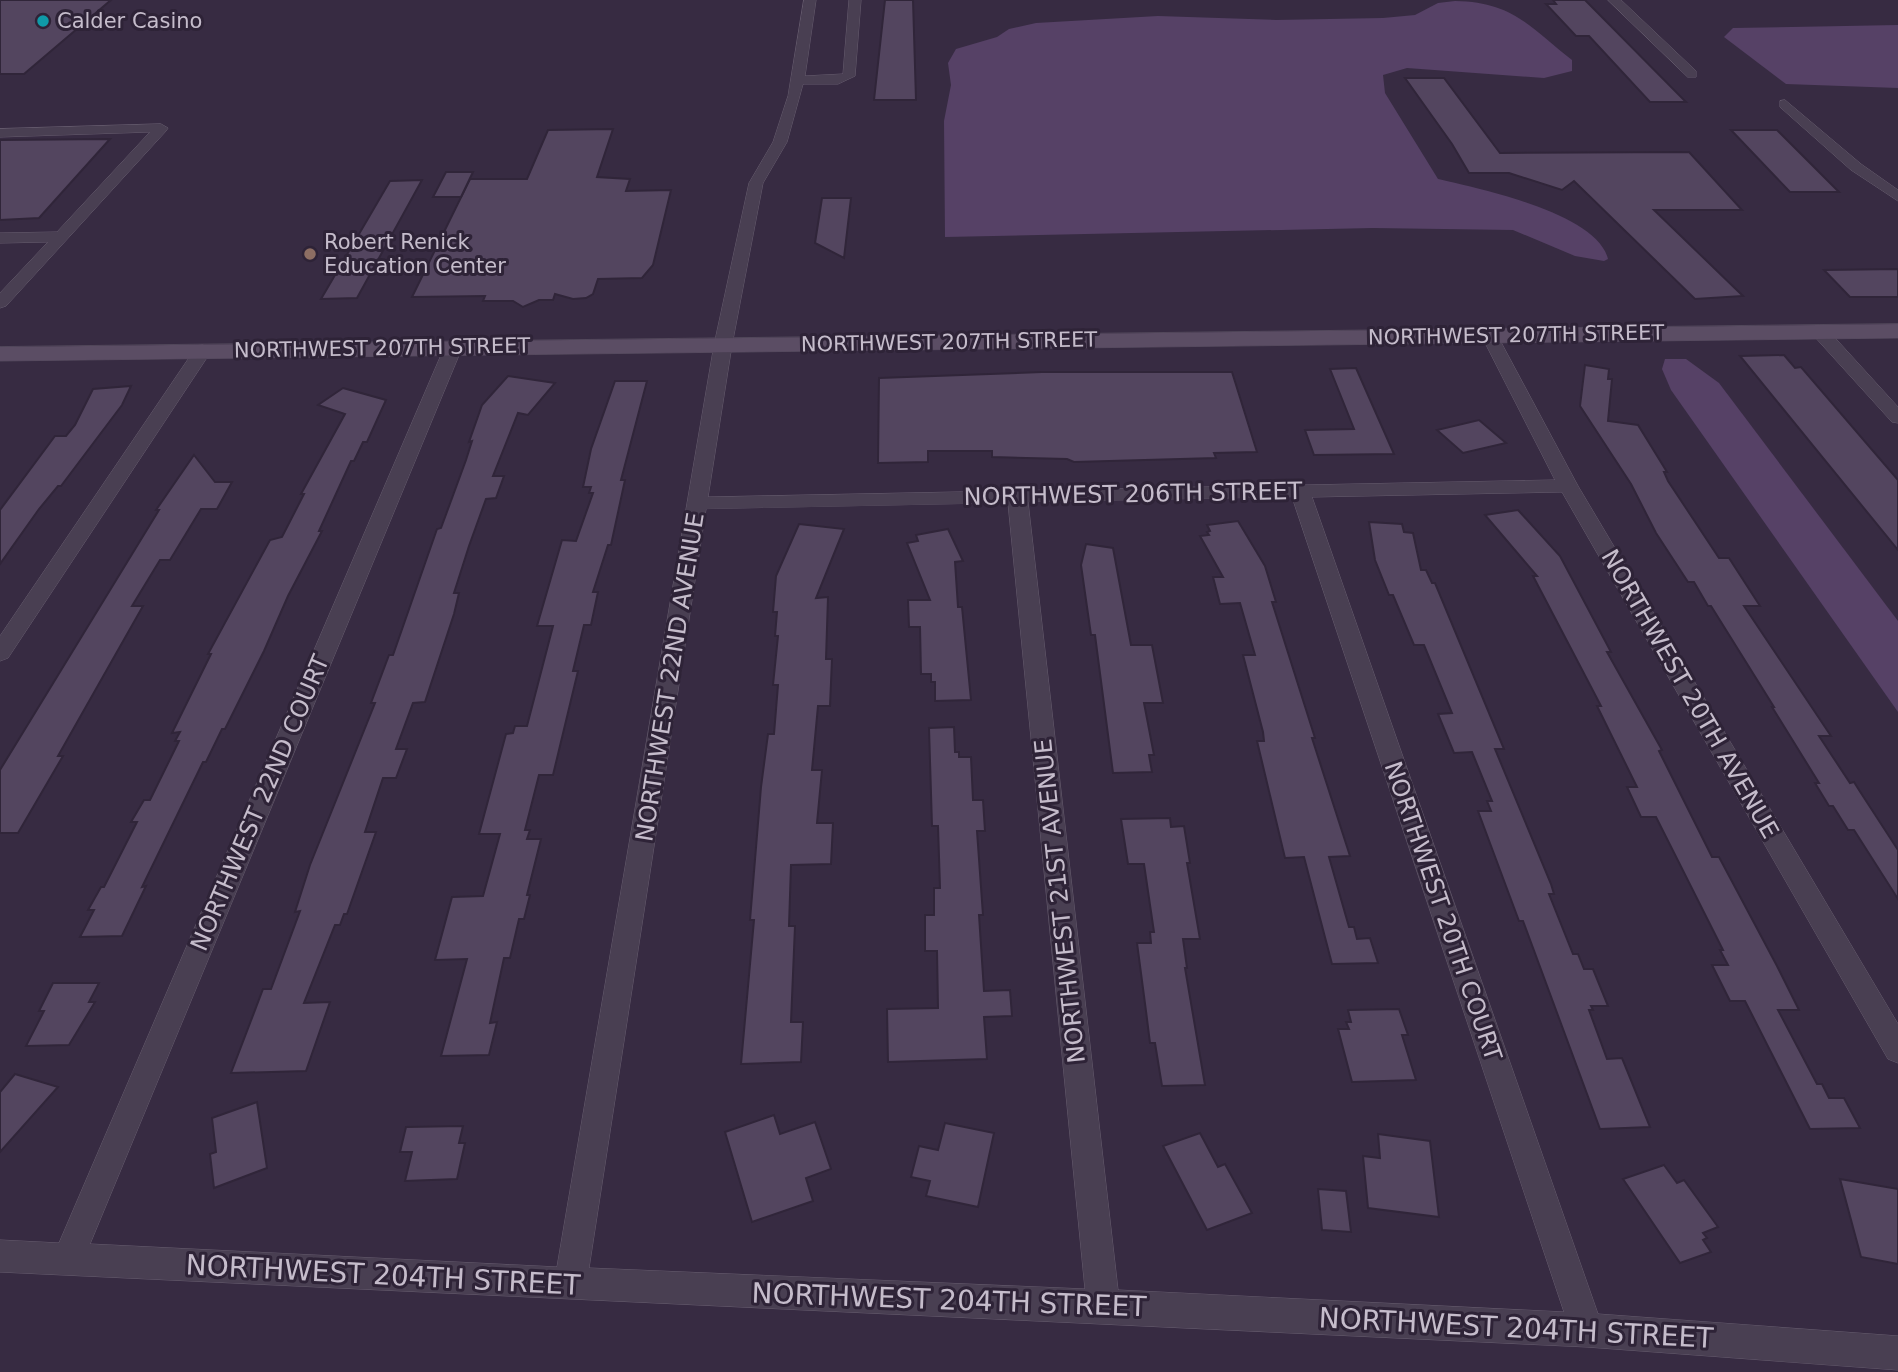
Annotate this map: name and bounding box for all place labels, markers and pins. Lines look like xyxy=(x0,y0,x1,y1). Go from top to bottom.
place label: Calder Casino xyxy=(57,9,202,33)
marker: Calder Casino xyxy=(35,13,51,29)
place label: Robert Renick Education Center xyxy=(324,230,506,278)
marker: Robert Renick Education Center xyxy=(302,246,318,262)

